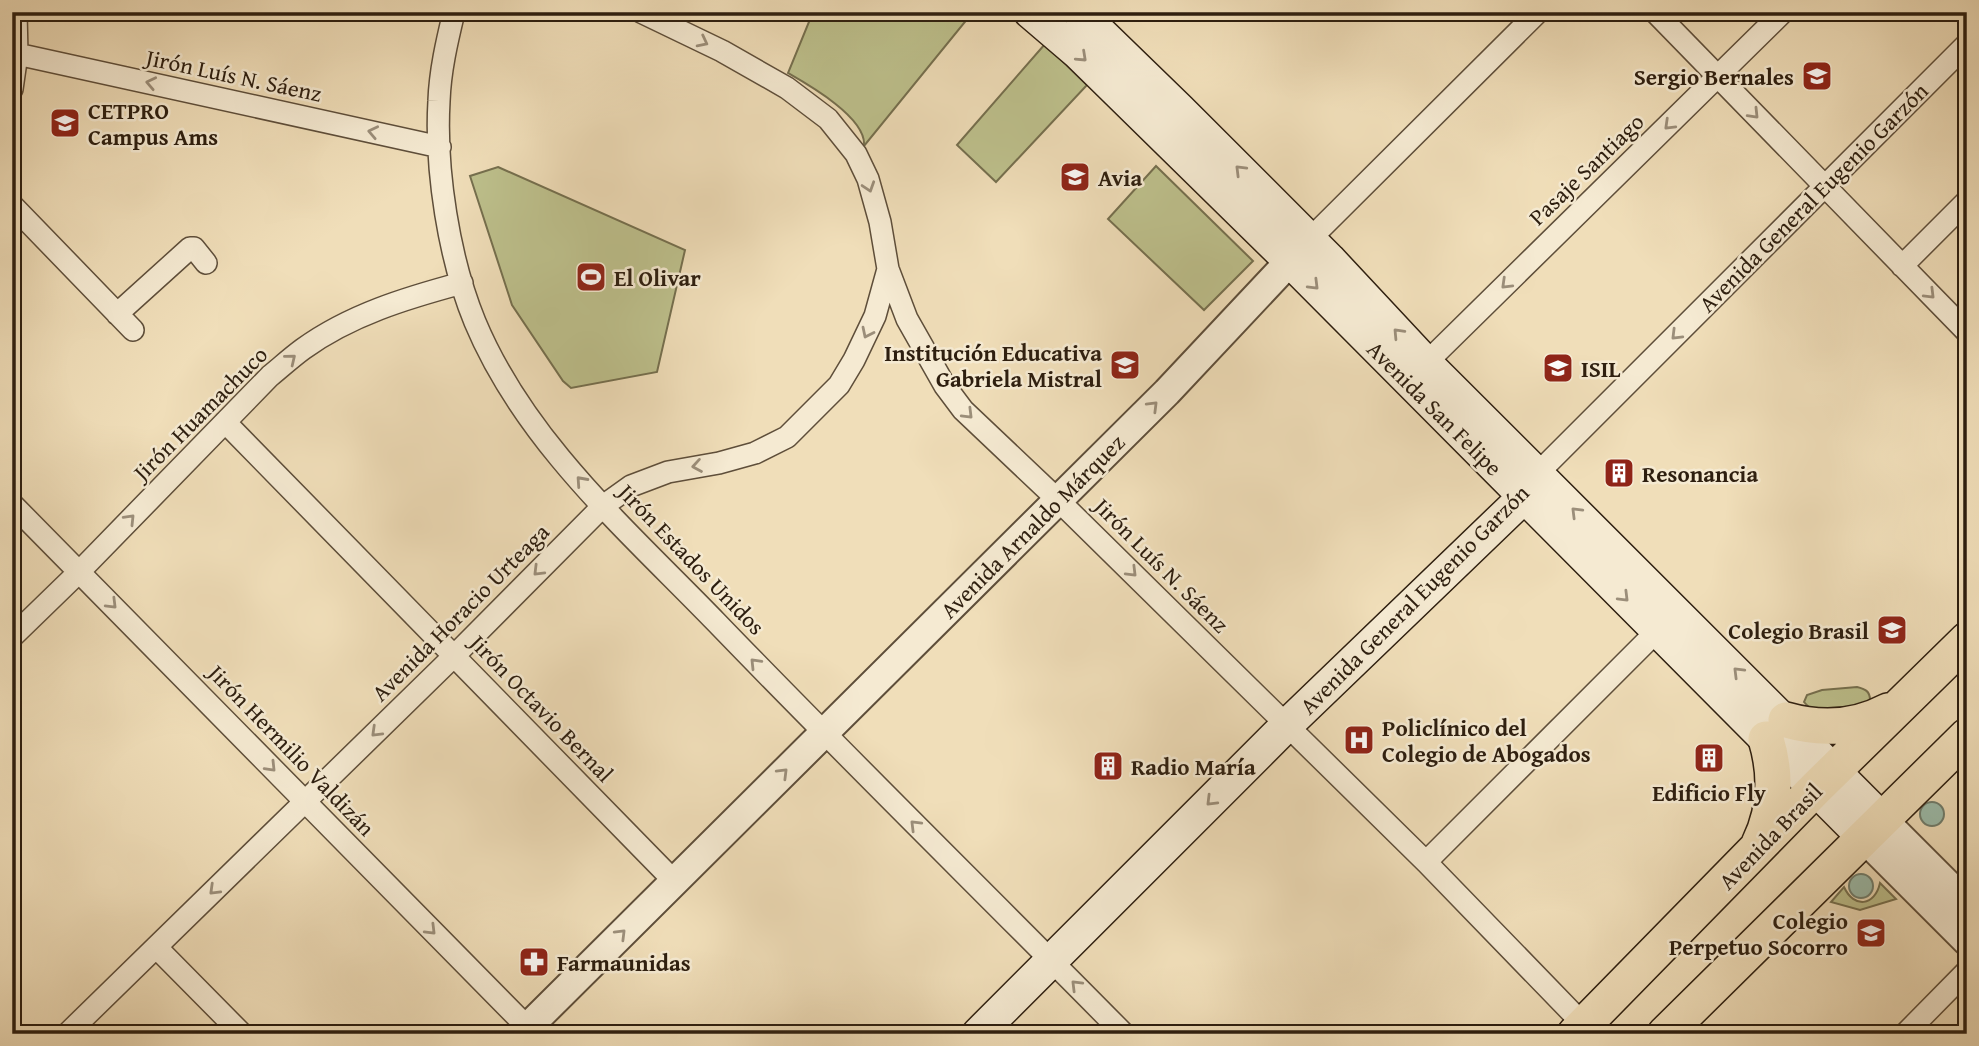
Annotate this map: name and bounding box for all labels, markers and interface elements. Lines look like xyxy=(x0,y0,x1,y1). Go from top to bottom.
one-way arrow xyxy=(696,33,708,47)
street label: Jirón Luís N. Sáenz xyxy=(140,40,325,110)
one-way arrow xyxy=(1074,49,1087,62)
school or university icon: Sergio Bernales xyxy=(1800,59,1834,93)
place label: Sergio Bernales xyxy=(1634,60,1794,93)
street label: Avenida General Eugenio Garzón xyxy=(1691,75,1935,319)
one-way arrow xyxy=(145,77,157,92)
place label: CETPRO Campus Ams xyxy=(88,94,218,153)
street label: Pasaje Santiago xyxy=(1521,105,1651,233)
school or university icon: CETPRO Campus Ams xyxy=(48,106,82,140)
one-way arrow xyxy=(1745,106,1758,119)
one-way arrow xyxy=(1664,116,1677,129)
one-way arrow xyxy=(367,126,379,141)
school or university icon: Avia xyxy=(1058,160,1092,194)
place label: Avia xyxy=(1098,161,1143,194)
one-way arrow xyxy=(1236,166,1248,178)
one-way arrow xyxy=(861,180,876,192)
sports icon: El Olivar xyxy=(574,260,608,294)
place label: El Olivar xyxy=(614,261,701,294)
one-way arrow xyxy=(1502,276,1515,289)
one-way arrow xyxy=(1306,277,1319,290)
one-way arrow xyxy=(1921,286,1934,299)
one-way arrow xyxy=(861,326,875,338)
one-way arrow xyxy=(1671,326,1684,339)
one-way arrow xyxy=(1394,328,1407,341)
street label: Avenida San Felipe xyxy=(1360,333,1510,483)
place label: Institución Educativa Gabriela Mistral xyxy=(884,336,1102,395)
street label: Jirón Huamachuco xyxy=(123,338,275,490)
school or university icon: Institución Educativa Gabriela Mistral xyxy=(1108,348,1142,382)
school or university icon: ISIL xyxy=(1541,351,1575,385)
place label: ISIL xyxy=(1581,352,1621,385)
one-way arrow xyxy=(283,355,296,367)
one-way arrow xyxy=(1144,401,1157,414)
one-way arrow xyxy=(960,406,973,419)
street label: Avenida Arnaldo Márquez xyxy=(932,426,1132,626)
building icon: Resonancia xyxy=(1602,456,1636,490)
place label: Resonancia xyxy=(1642,457,1758,490)
one-way arrow xyxy=(691,458,703,473)
street label: Jirón Estados Unidos xyxy=(609,474,773,642)
one-way arrow xyxy=(577,476,589,489)
street label: Avenida General Eugenio Garzón xyxy=(1292,477,1536,721)
street label: Jirón Luís N. Sáenz xyxy=(1085,488,1237,640)
one-way arrow xyxy=(1572,507,1585,520)
one-way arrow xyxy=(122,515,135,528)
street label: Avenida Horacio Urteaga xyxy=(364,516,556,708)
one-way arrow xyxy=(533,563,546,576)
one-way arrow xyxy=(1124,564,1137,577)
one-way arrow xyxy=(1616,589,1629,602)
one-way arrow xyxy=(104,596,117,609)
school or university icon: Colegio Brasil xyxy=(1875,613,1909,647)
place label: Colegio Brasil xyxy=(1728,614,1869,647)
street label: Jirón Octavio Bernal xyxy=(461,625,621,789)
street label: Jirón Hermilio Valdizán xyxy=(199,655,383,843)
one-way arrow xyxy=(751,658,764,671)
one-way arrow xyxy=(1733,668,1746,681)
place label: Policlínico del Colegio de Abogados xyxy=(1382,711,1591,770)
one-way arrow xyxy=(372,723,385,736)
hospital icon: Policlínico del Colegio de Abogados xyxy=(1342,723,1376,757)
building icon: Edificio Fly xyxy=(1692,741,1726,775)
building icon: Radio María xyxy=(1091,749,1125,783)
place label: Radio María xyxy=(1131,750,1256,783)
one-way arrow xyxy=(263,759,276,772)
one-way arrow xyxy=(774,769,787,782)
street label: Avenida Brasil xyxy=(1710,775,1830,897)
place label: Edificio Fly xyxy=(1652,776,1766,809)
one-way arrow xyxy=(1207,792,1220,805)
one-way arrow xyxy=(910,820,923,833)
one-way arrow xyxy=(209,882,222,895)
place label: Colegio Perpetuo Socorro xyxy=(1669,904,1848,963)
school or university icon: Colegio Perpetuo Socorro xyxy=(1854,916,1888,950)
one-way arrow xyxy=(422,921,435,934)
one-way arrow xyxy=(613,929,626,942)
pharmacy icon: Farmaunidas xyxy=(517,945,551,979)
place label: Farmaunidas xyxy=(557,946,691,979)
one-way arrow xyxy=(1072,980,1085,993)

